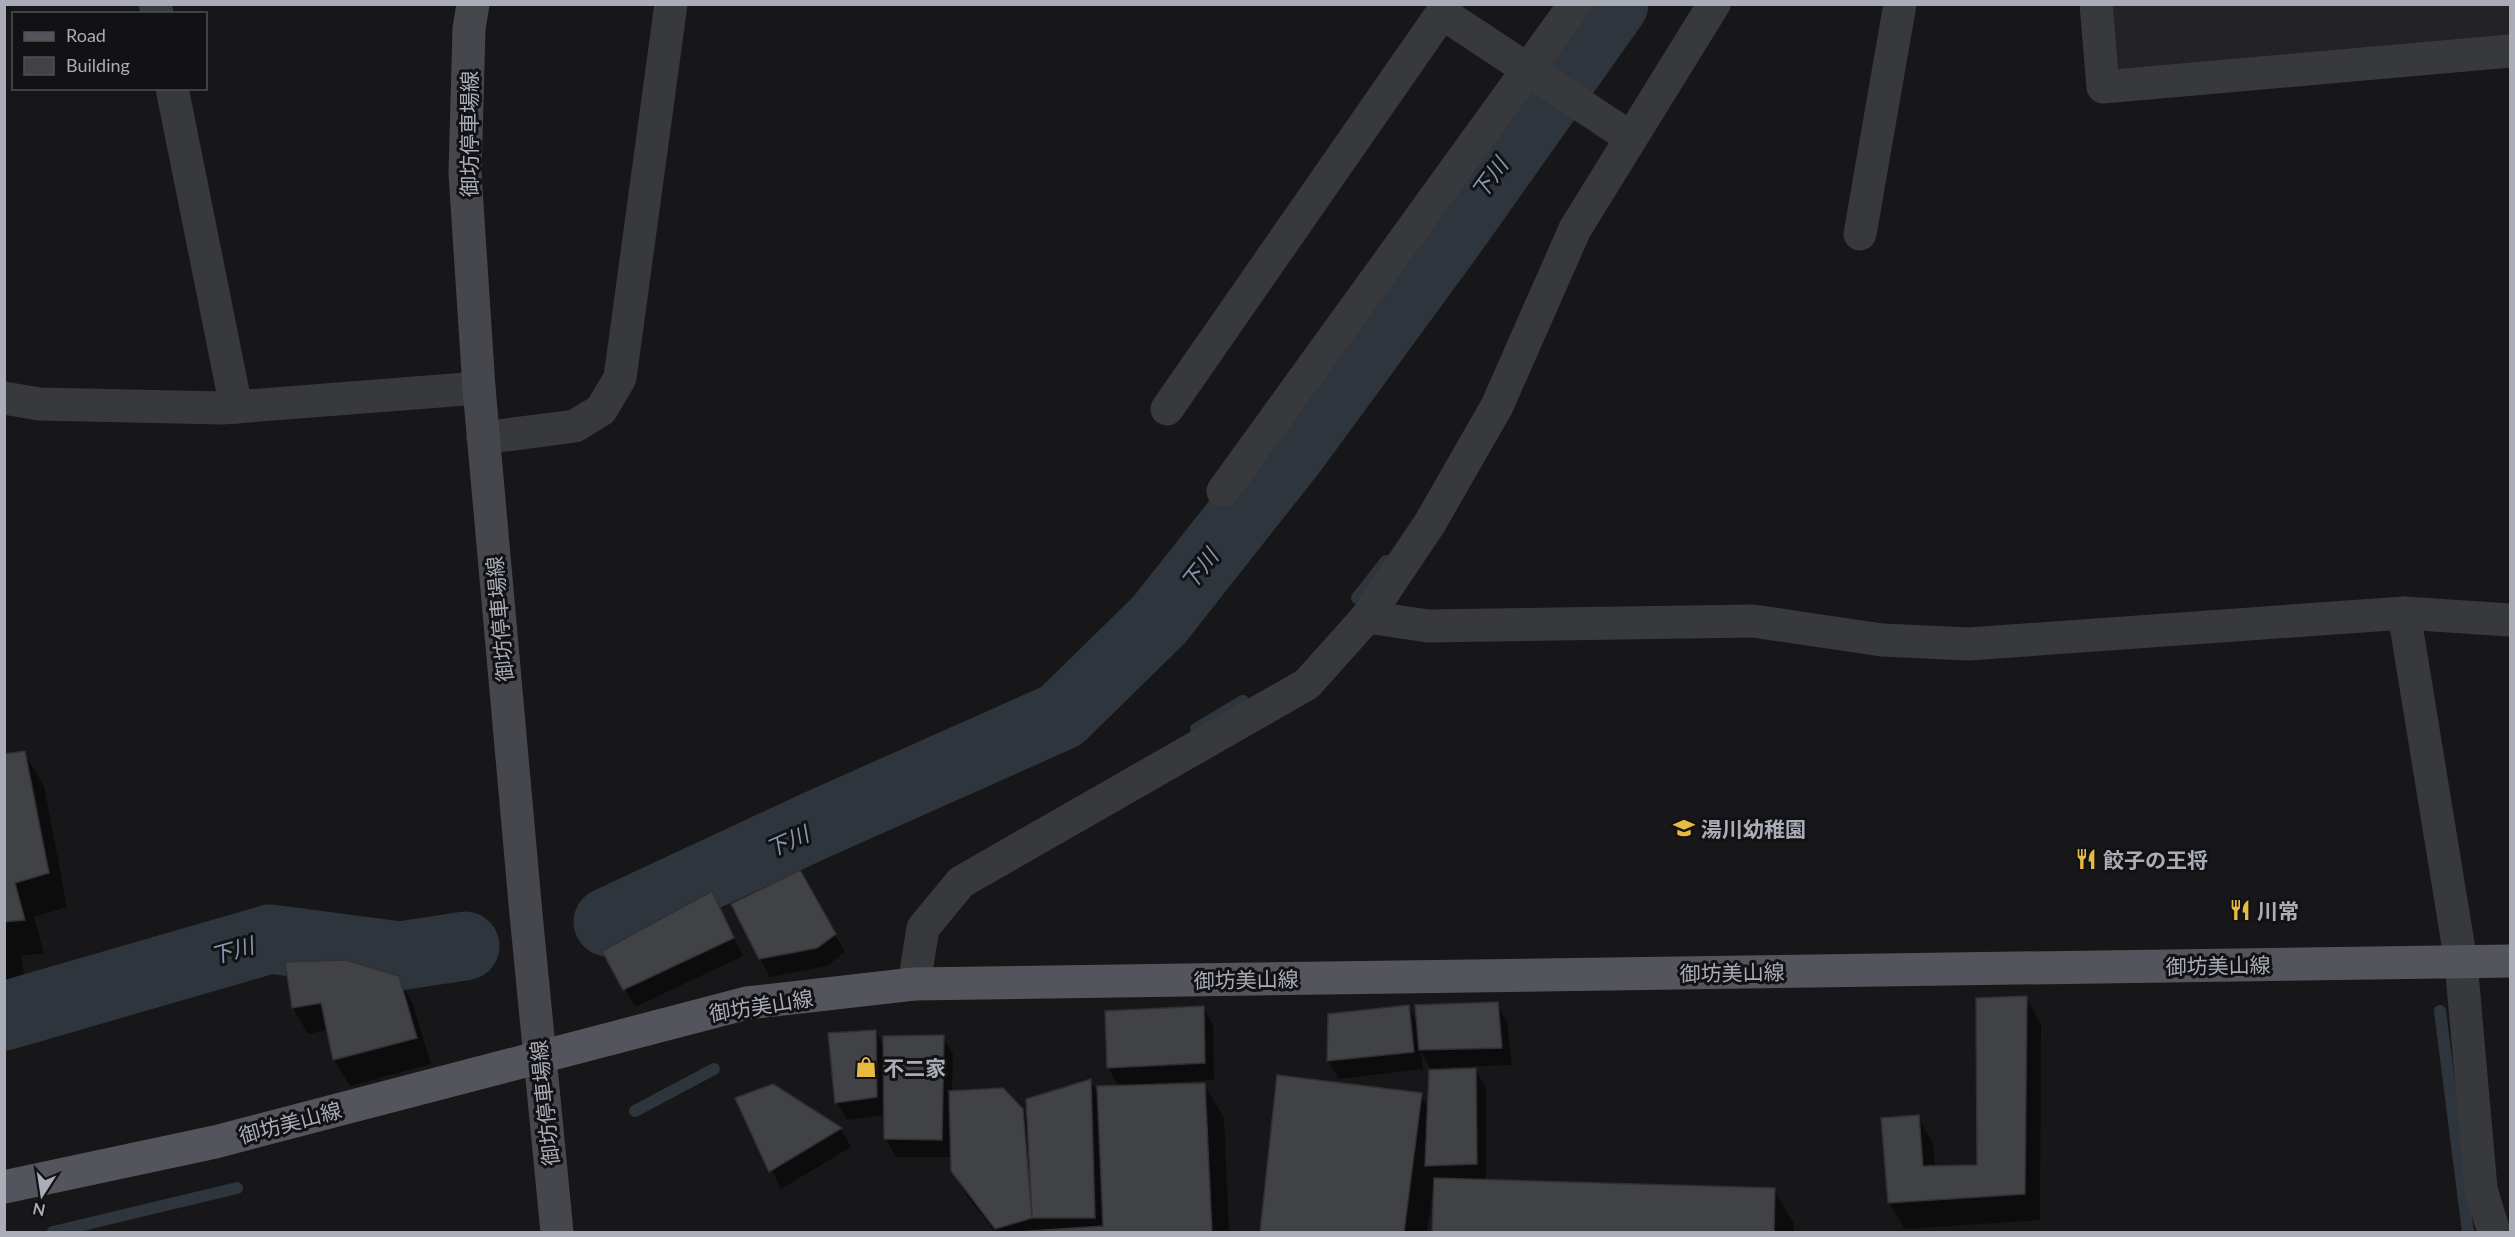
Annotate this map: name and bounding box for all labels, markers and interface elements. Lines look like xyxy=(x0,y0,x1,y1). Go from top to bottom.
legend xyxy=(12,12,207,90)
text: Road xyxy=(66,24,106,46)
text: Building xyxy=(66,54,130,76)
street label: 御坊停車場線 xyxy=(456,71,481,197)
water label: 下川 xyxy=(1465,151,1514,204)
water label: 下川 xyxy=(1175,542,1224,595)
street label: 御坊停車場線 xyxy=(481,555,517,683)
school or university icon: 湯川幼稚園 xyxy=(1672,816,1696,840)
place label: 湯川幼稚園 xyxy=(1701,816,1806,841)
water label: 下川 xyxy=(761,819,814,862)
restaurant icon: 餃子の王将 xyxy=(2074,847,2098,871)
place label: 餃子の王将 xyxy=(2103,847,2208,872)
restaurant icon: 川常 xyxy=(2228,898,2252,922)
place label: 川常 xyxy=(2257,898,2299,923)
water label: 下川 xyxy=(207,930,259,969)
street label: 御坊美山線 xyxy=(2165,952,2271,978)
street label: 御坊美山線 xyxy=(1679,959,1785,985)
street label: 御坊美山線 xyxy=(1193,966,1299,992)
street label: 御坊美山線 xyxy=(707,984,815,1026)
street label: 御坊停車場線 xyxy=(525,1039,563,1167)
shop icon: 不二家 xyxy=(854,1055,878,1079)
place label: 不二家 xyxy=(883,1055,946,1080)
street label: 御坊美山線 xyxy=(236,1096,344,1148)
north arrow xyxy=(12,1165,72,1225)
text: N xyxy=(31,1200,47,1221)

